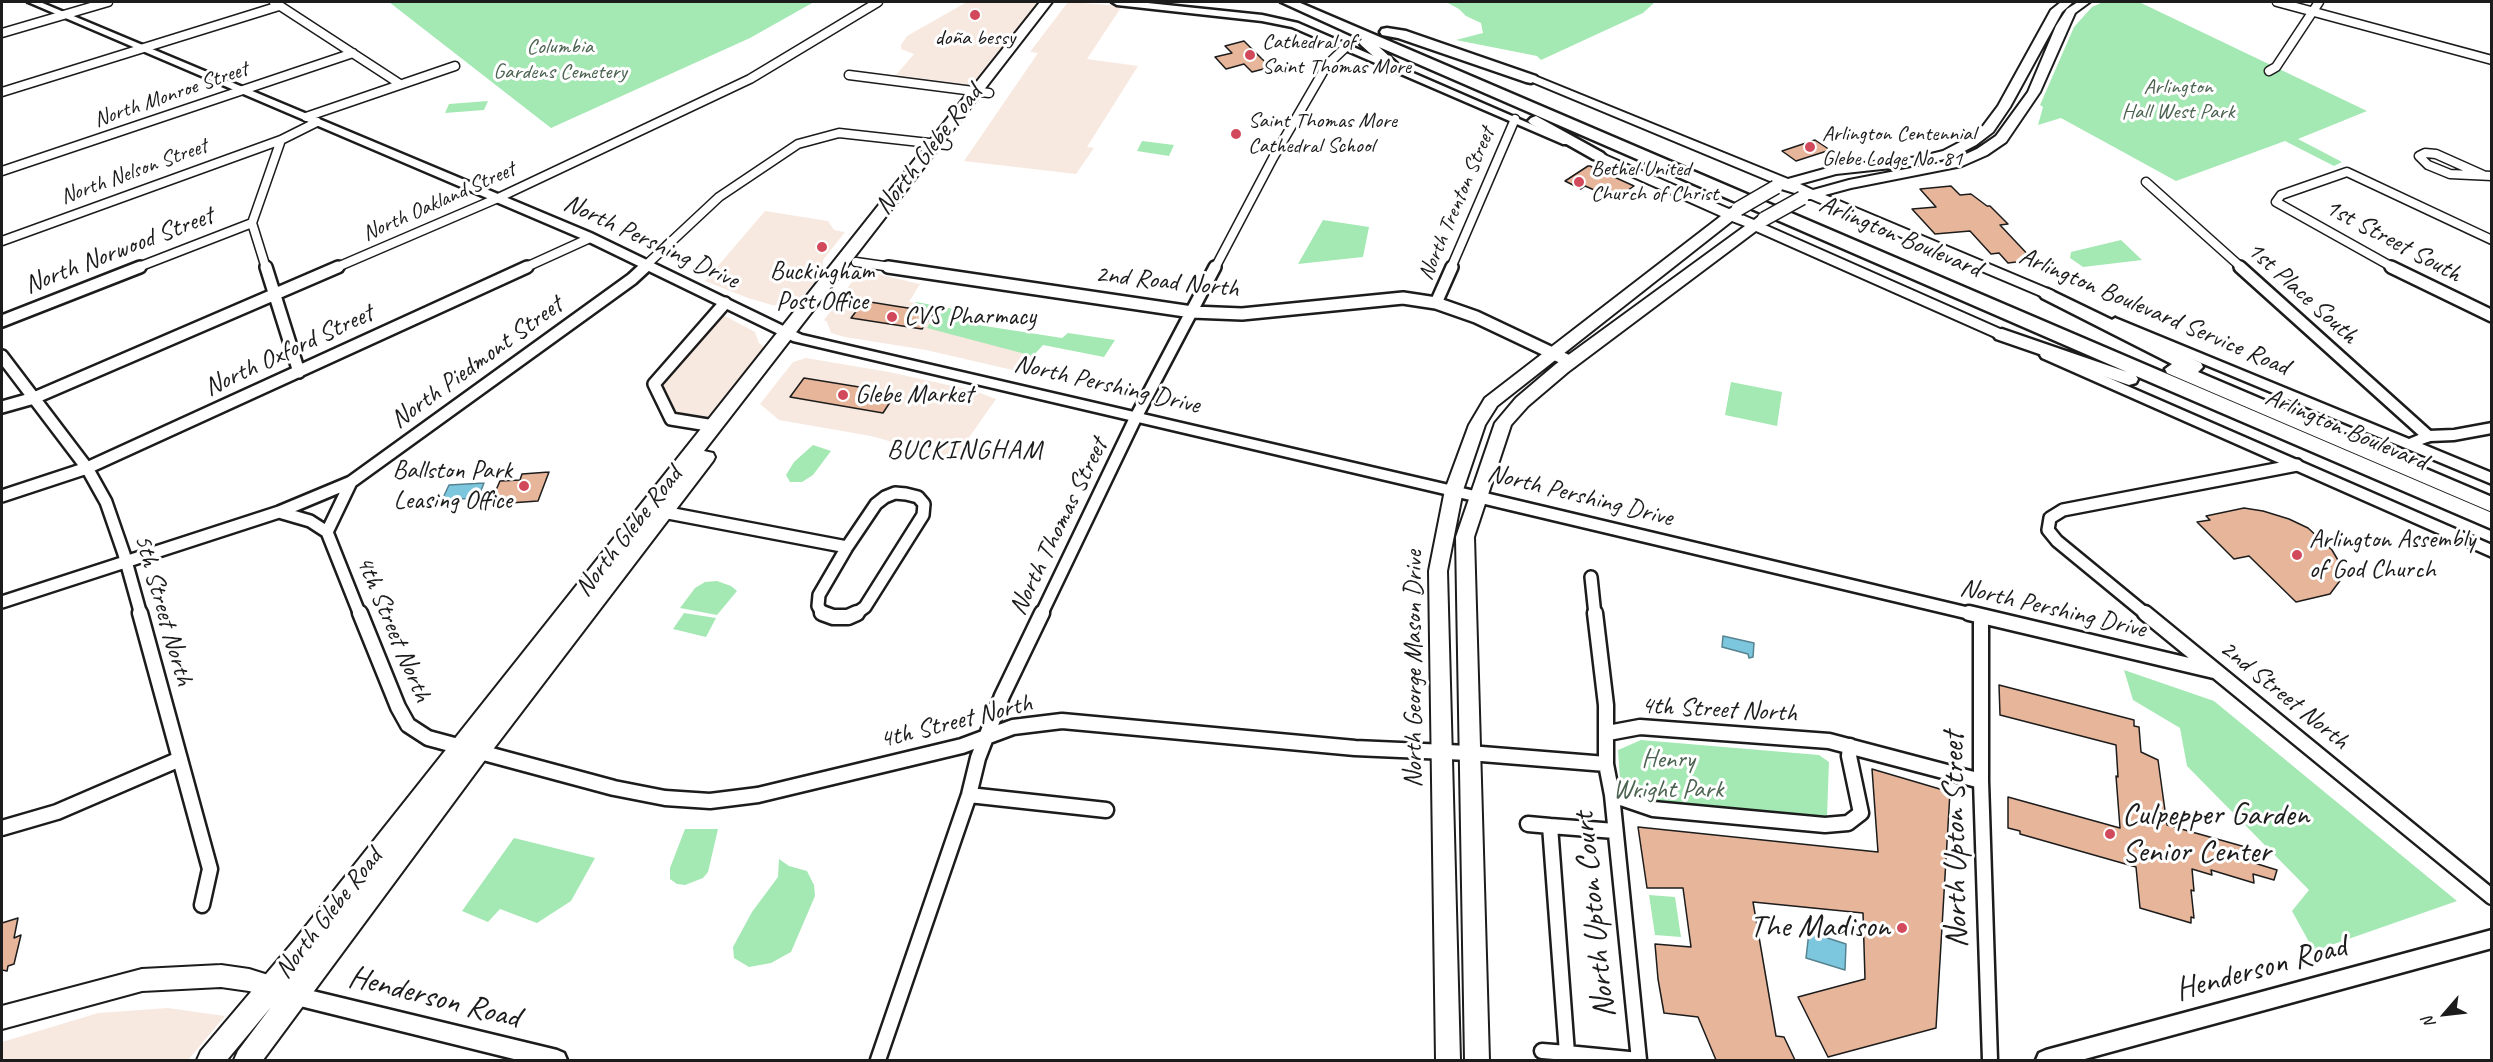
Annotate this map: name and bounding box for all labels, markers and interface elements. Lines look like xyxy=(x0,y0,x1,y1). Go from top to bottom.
marker: doña bessy xyxy=(968,8,982,22)
place label: doña bessy xyxy=(935,25,1015,51)
place label: Cathedral of Saint Thomas More xyxy=(1262,29,1411,80)
park label: Columbia Gardens Cemetery xyxy=(493,34,627,86)
marker: Cathedral of Saint Thomas More xyxy=(1243,48,1257,62)
street label: North Monroe Street xyxy=(91,56,251,134)
park label: Arlington Hall West Park xyxy=(2122,74,2234,125)
street label: North Glebe Road xyxy=(869,79,989,221)
place label: Saint Thomas More Cathedral School xyxy=(1248,108,1397,160)
place label: Arlington Centennial Glebe Lodge No. 81 xyxy=(1822,121,1976,172)
street label: North Trenton Street xyxy=(1413,124,1501,284)
marker: Saint Thomas More Cathedral School xyxy=(1229,127,1243,141)
street label: North Nelson Street xyxy=(57,133,211,211)
marker: Arlington Centennial Glebe Lodge No. 81 xyxy=(1803,140,1817,154)
place label: Bethel United Church of Christ xyxy=(1591,156,1718,208)
street label: North Oakland Street xyxy=(359,157,519,247)
marker: Bethel United Church of Christ xyxy=(1572,175,1586,189)
street label: North Pershing Drive xyxy=(558,188,744,296)
street label: Arlington Boulevard xyxy=(1814,189,1986,285)
street label: 1st Street South xyxy=(2319,192,2467,290)
street label: North Norwood Street xyxy=(20,201,218,301)
street label: 1st Place South xyxy=(2240,235,2364,351)
marker: Buckingham Post Office xyxy=(815,240,829,254)
street label: Arlington Boulevard Service Road xyxy=(2014,241,2294,383)
place label: Buckingham Post Office xyxy=(770,256,874,318)
street label: 2nd Road North xyxy=(1094,259,1240,305)
street label: North Piedmont Street xyxy=(385,290,569,436)
street label: North Oxford Street xyxy=(200,298,378,404)
place label: CVS Pharmacy xyxy=(904,301,1036,333)
marker: CVS Pharmacy xyxy=(885,310,899,324)
street label: North Pershing Drive xyxy=(1011,348,1203,422)
place label: Glebe Market xyxy=(855,379,973,411)
street label: Arlington Boulevard xyxy=(2260,382,2432,478)
marker: Glebe Market xyxy=(836,388,850,402)
street label: North Thomas Street xyxy=(1003,434,1115,620)
district label: BUCKINGHAM xyxy=(887,435,1043,467)
place label: Ballston Park Leasing Office xyxy=(392,455,512,516)
street label: North Pershing Drive xyxy=(1484,458,1676,534)
street label: North Glebe Road xyxy=(569,461,689,603)
marker: Ballston Park Leasing Office xyxy=(517,479,531,493)
place label: Arlington Assembly of God Church xyxy=(2309,524,2475,586)
street label: 5th Street North xyxy=(127,531,199,689)
marker: Arlington Assembly of God Church xyxy=(2290,548,2304,562)
street label: North George Mason Drive xyxy=(1398,550,1430,788)
street label: 4th Street North xyxy=(348,551,438,707)
street label: North Pershing Drive xyxy=(1957,572,2149,646)
street label: 2nd Street North xyxy=(2213,633,2355,757)
street label: 4th Street North xyxy=(877,688,1035,756)
street label: 4th Street North xyxy=(1640,690,1798,730)
street label: North Upton Street xyxy=(1935,731,1977,949)
park label: Henry Wright Park xyxy=(1613,744,1723,806)
place label: Culpepper Garden Senior Center xyxy=(2122,797,2309,872)
street label: North Upton Court xyxy=(1565,810,1625,1020)
marker: Culpepper Garden Senior Center xyxy=(2103,827,2117,841)
street label: North Glebe Road xyxy=(269,843,389,985)
place label: The Madison xyxy=(1750,909,1890,947)
marker: The Madison xyxy=(1895,921,1909,935)
street label: Henderson Road xyxy=(2171,928,2351,1010)
street label: Henderson Road xyxy=(344,958,524,1038)
north arrow xyxy=(2415,984,2475,1044)
text: N xyxy=(2418,1013,2440,1032)

